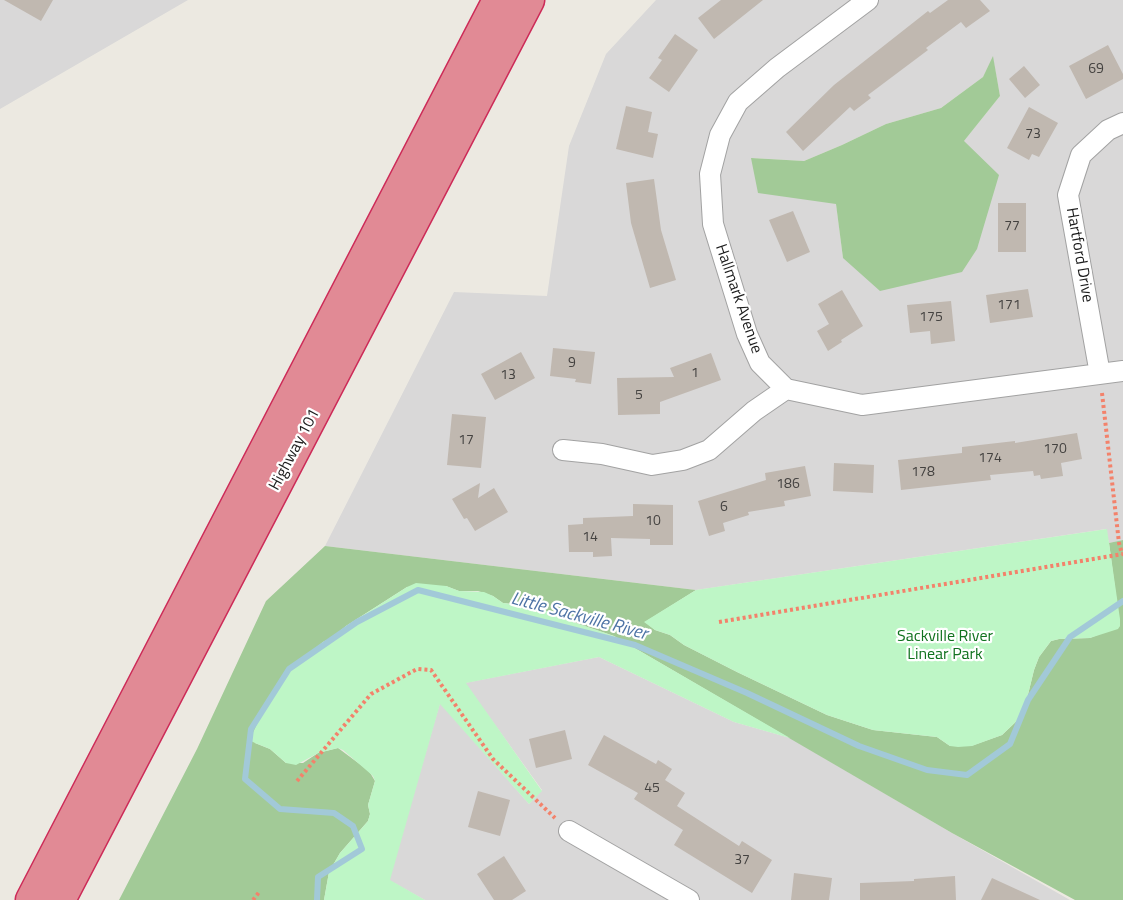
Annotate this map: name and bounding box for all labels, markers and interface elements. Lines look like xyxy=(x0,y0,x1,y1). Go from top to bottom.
house number: 69 xyxy=(1088,62,1104,78)
house number: 73 xyxy=(1025,127,1041,143)
street label: Hartford Drive xyxy=(1061,206,1097,304)
house number: 77 xyxy=(1004,219,1020,235)
street label: Hallmark Avenue xyxy=(710,242,766,356)
house number: 171 xyxy=(997,298,1021,314)
house number: 175 xyxy=(919,310,943,326)
house number: 9 xyxy=(568,356,576,372)
house number: 1 xyxy=(691,366,699,382)
house number: 13 xyxy=(500,368,516,384)
house number: 5 xyxy=(635,388,643,404)
street label: Highway 101 xyxy=(266,406,324,494)
house number: 17 xyxy=(458,433,474,449)
house number: 170 xyxy=(1043,442,1067,458)
house number: 174 xyxy=(978,451,1002,467)
house number: 178 xyxy=(911,465,935,481)
house number: 186 xyxy=(776,477,800,493)
house number: 6 xyxy=(720,500,728,516)
house number: 10 xyxy=(645,514,661,530)
house number: 14 xyxy=(582,530,598,546)
water label: Little Sackville River xyxy=(509,588,649,646)
park label: Sackville River Linear Park xyxy=(897,627,993,665)
house number: 45 xyxy=(644,781,660,797)
house number: 37 xyxy=(734,853,750,869)

